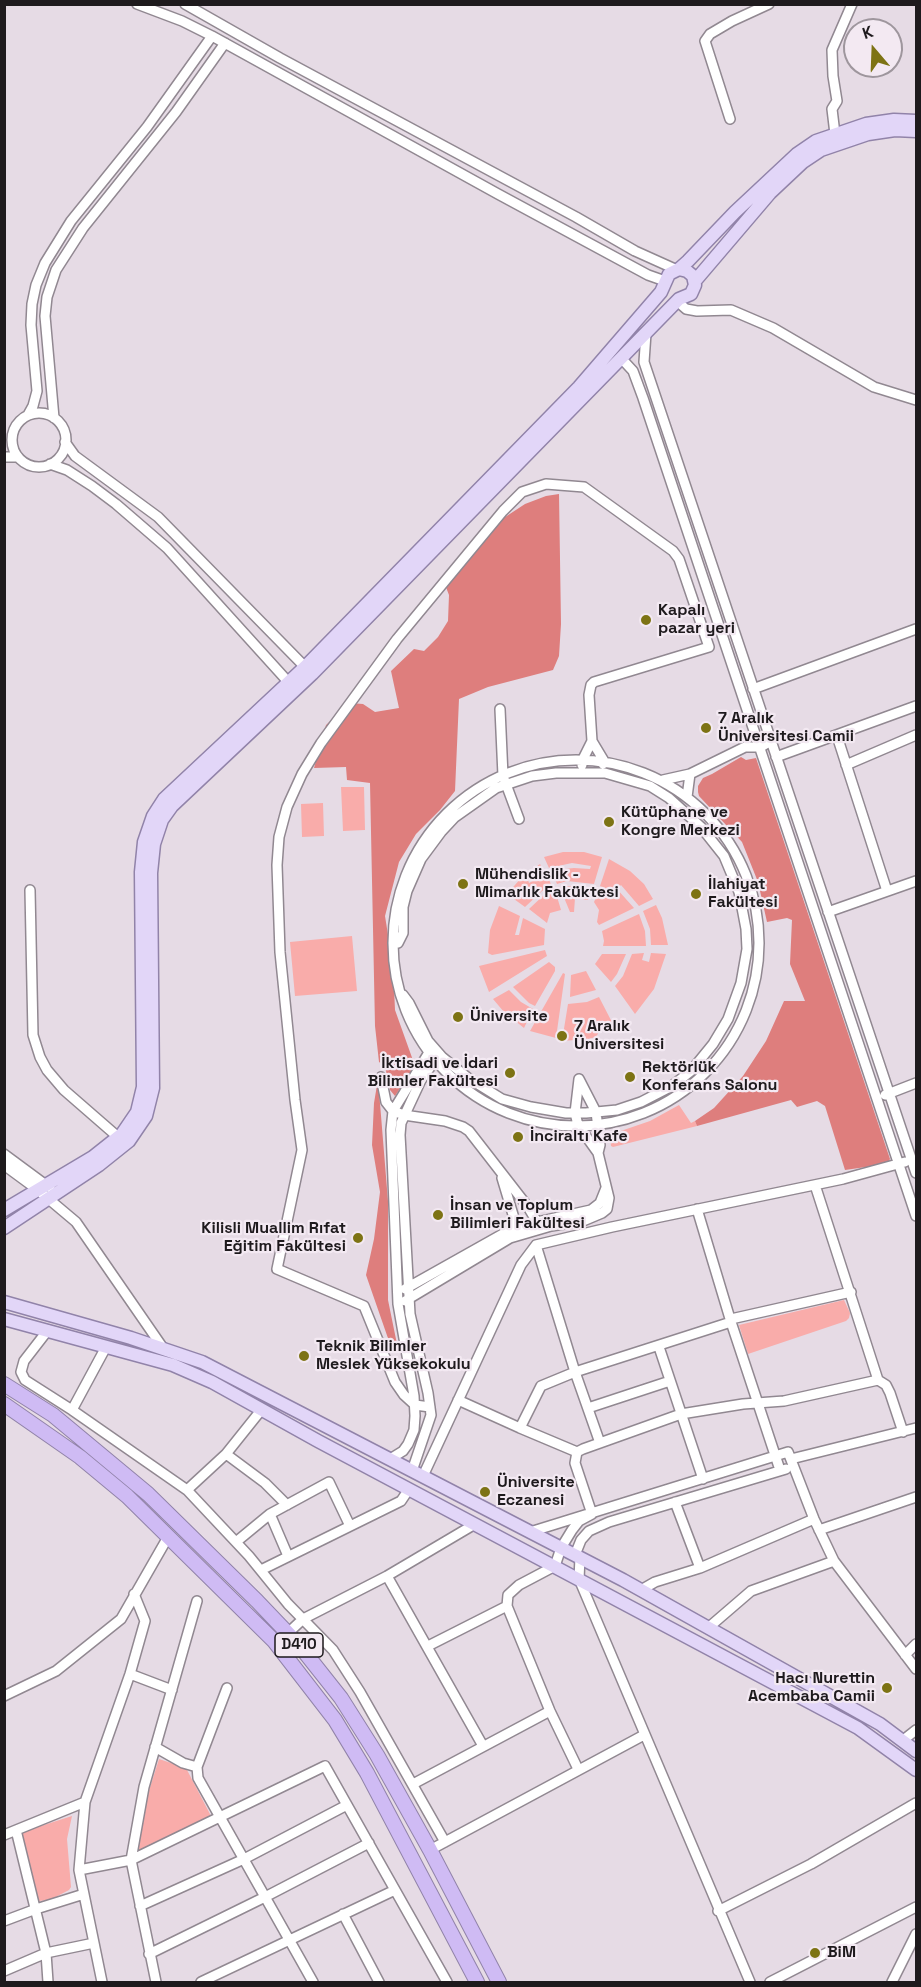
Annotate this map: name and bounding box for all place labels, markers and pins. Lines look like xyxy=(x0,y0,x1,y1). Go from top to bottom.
place label: Kapalı pazar yeri xyxy=(658,601,735,639)
marker: Kapalı pazar yeri xyxy=(639,613,653,627)
place label: 7 Aralık Üniversitesi Camii xyxy=(718,709,854,747)
marker: 7 Aralık Üniversitesi Camii xyxy=(699,721,713,735)
place label: Kütüphane ve Kongre Merkezi xyxy=(621,803,740,841)
marker: Kütüphane ve Kongre Merkezi xyxy=(602,815,616,829)
place label: Mühendislik - Mimarlık Faküktesi xyxy=(475,865,619,903)
place label: İlahiyat Fakültesi xyxy=(708,875,778,913)
marker: Mühendislik - Mimarlık Faküktesi xyxy=(456,877,470,891)
marker: İlahiyat Fakültesi xyxy=(689,887,703,901)
place label: Üniversite xyxy=(470,1007,548,1027)
marker: Üniversite xyxy=(451,1010,465,1024)
place label: 7 Aralık Üniversitesi xyxy=(574,1017,664,1055)
marker: 7 Aralık Üniversitesi xyxy=(555,1029,569,1043)
place label: İktisadi ve İdari Bilimler Fakültesi xyxy=(367,1054,498,1092)
place label: Rektörlük Konferans Salonu xyxy=(642,1058,777,1096)
marker: İktisadi ve İdari Bilimler Fakültesi xyxy=(503,1066,517,1080)
marker: Rektörlük Konferans Salonu xyxy=(623,1070,637,1084)
place label: İnciraltı Kafe xyxy=(530,1127,628,1147)
marker: İnciraltı Kafe xyxy=(511,1130,525,1144)
place label: İnsan ve Toplum Bilimleri Fakültesi xyxy=(450,1196,585,1234)
marker: İnsan ve Toplum Bilimleri Fakültesi xyxy=(431,1208,445,1222)
place label: Kilisli Muallim Rıfat Eğitim Fakültesi xyxy=(201,1219,346,1257)
marker: Kilisli Muallim Rıfat Eğitim Fakültesi xyxy=(351,1231,365,1245)
place label: Teknik Bilimler Meslek Yüksekokulu xyxy=(316,1337,471,1375)
marker: Teknik Bilimler Meslek Yüksekokulu xyxy=(297,1349,311,1363)
place label: Üniversite Eczanesi xyxy=(497,1473,575,1511)
marker: Üniversite Eczanesi xyxy=(478,1485,492,1499)
place label: Hacı Nurettin Acembaba Camii xyxy=(748,1669,875,1707)
marker: Hacı Nurettin Acembaba Camii xyxy=(880,1681,894,1695)
place label: BiM xyxy=(827,1943,856,1963)
marker: BiM xyxy=(808,1946,822,1960)

